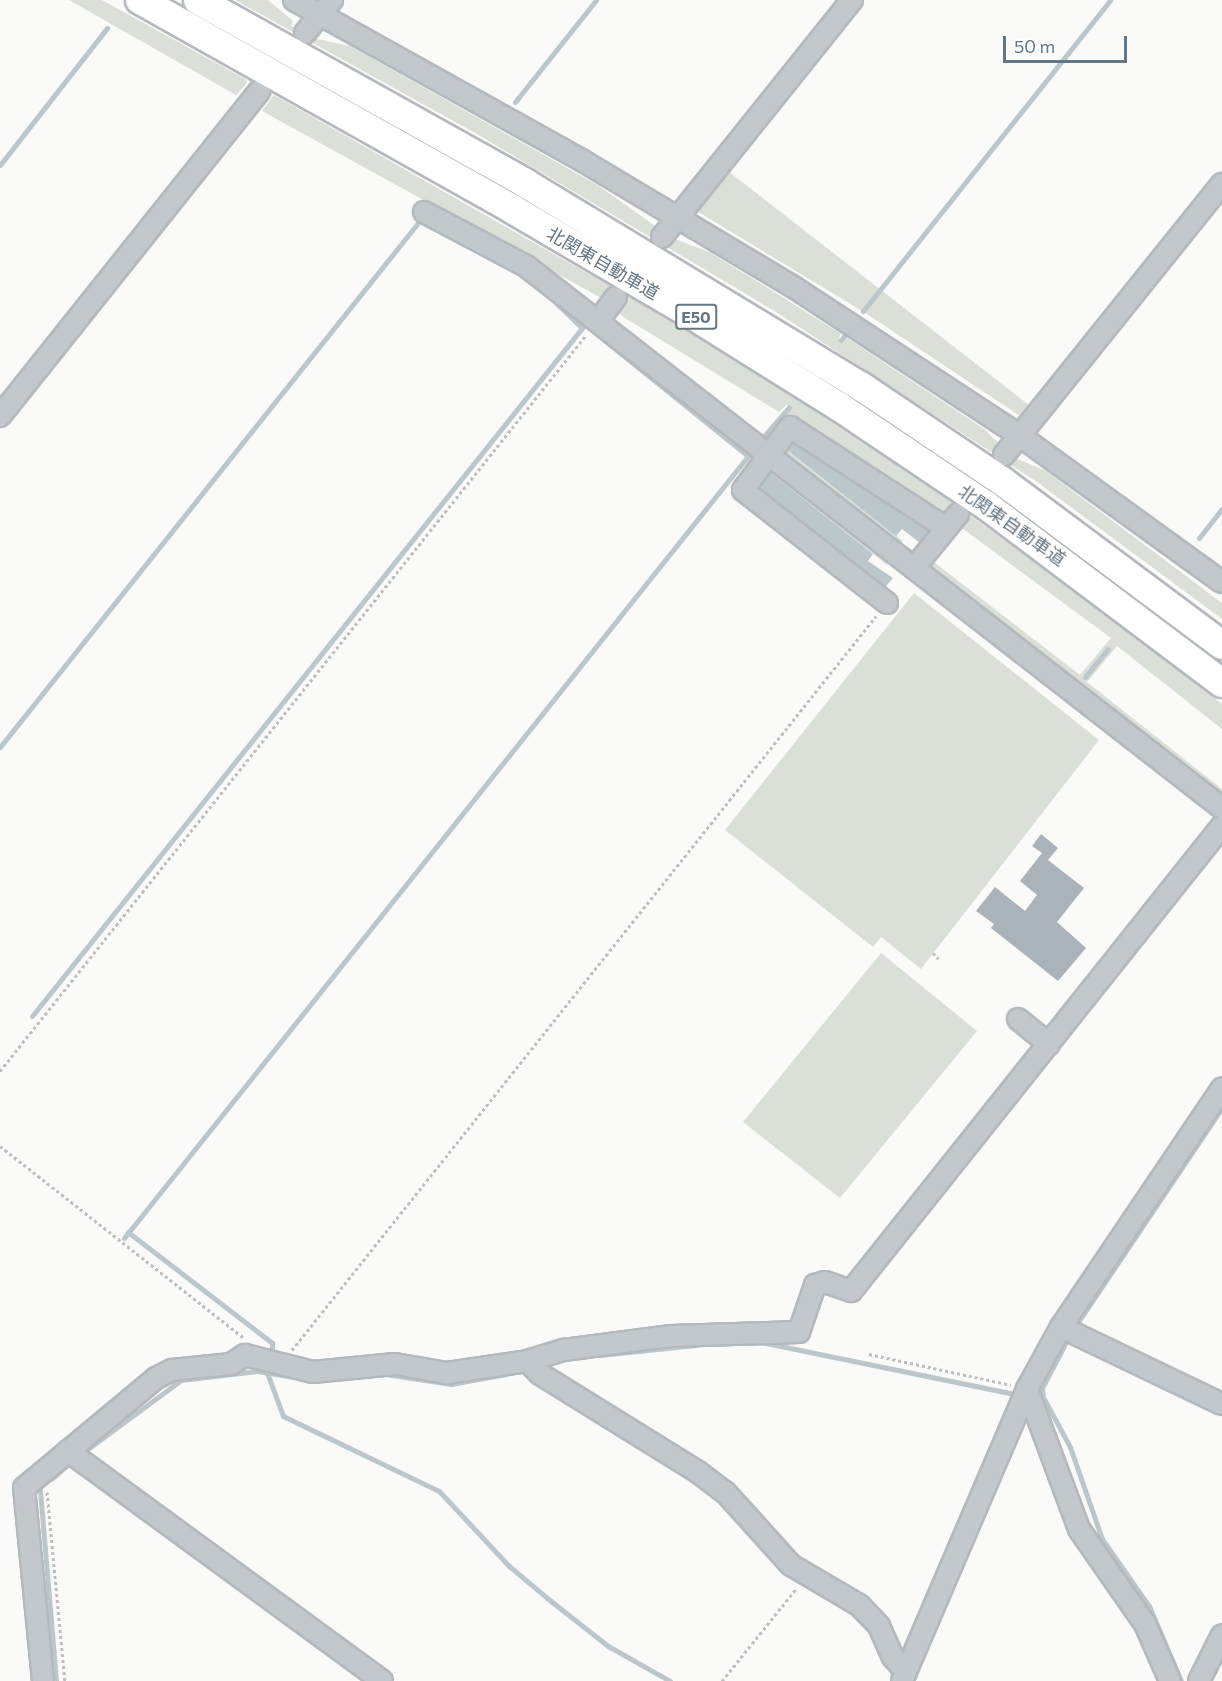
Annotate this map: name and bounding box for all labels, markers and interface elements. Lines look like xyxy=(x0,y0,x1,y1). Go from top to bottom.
scale bar xyxy=(1006,24,1130,62)
text: 50 m xyxy=(1014,35,1055,57)
street label: 北関東自動車道 xyxy=(543,222,663,304)
road number: E50 xyxy=(675,304,717,330)
street label: 北関東自動車道 xyxy=(954,480,1070,570)

